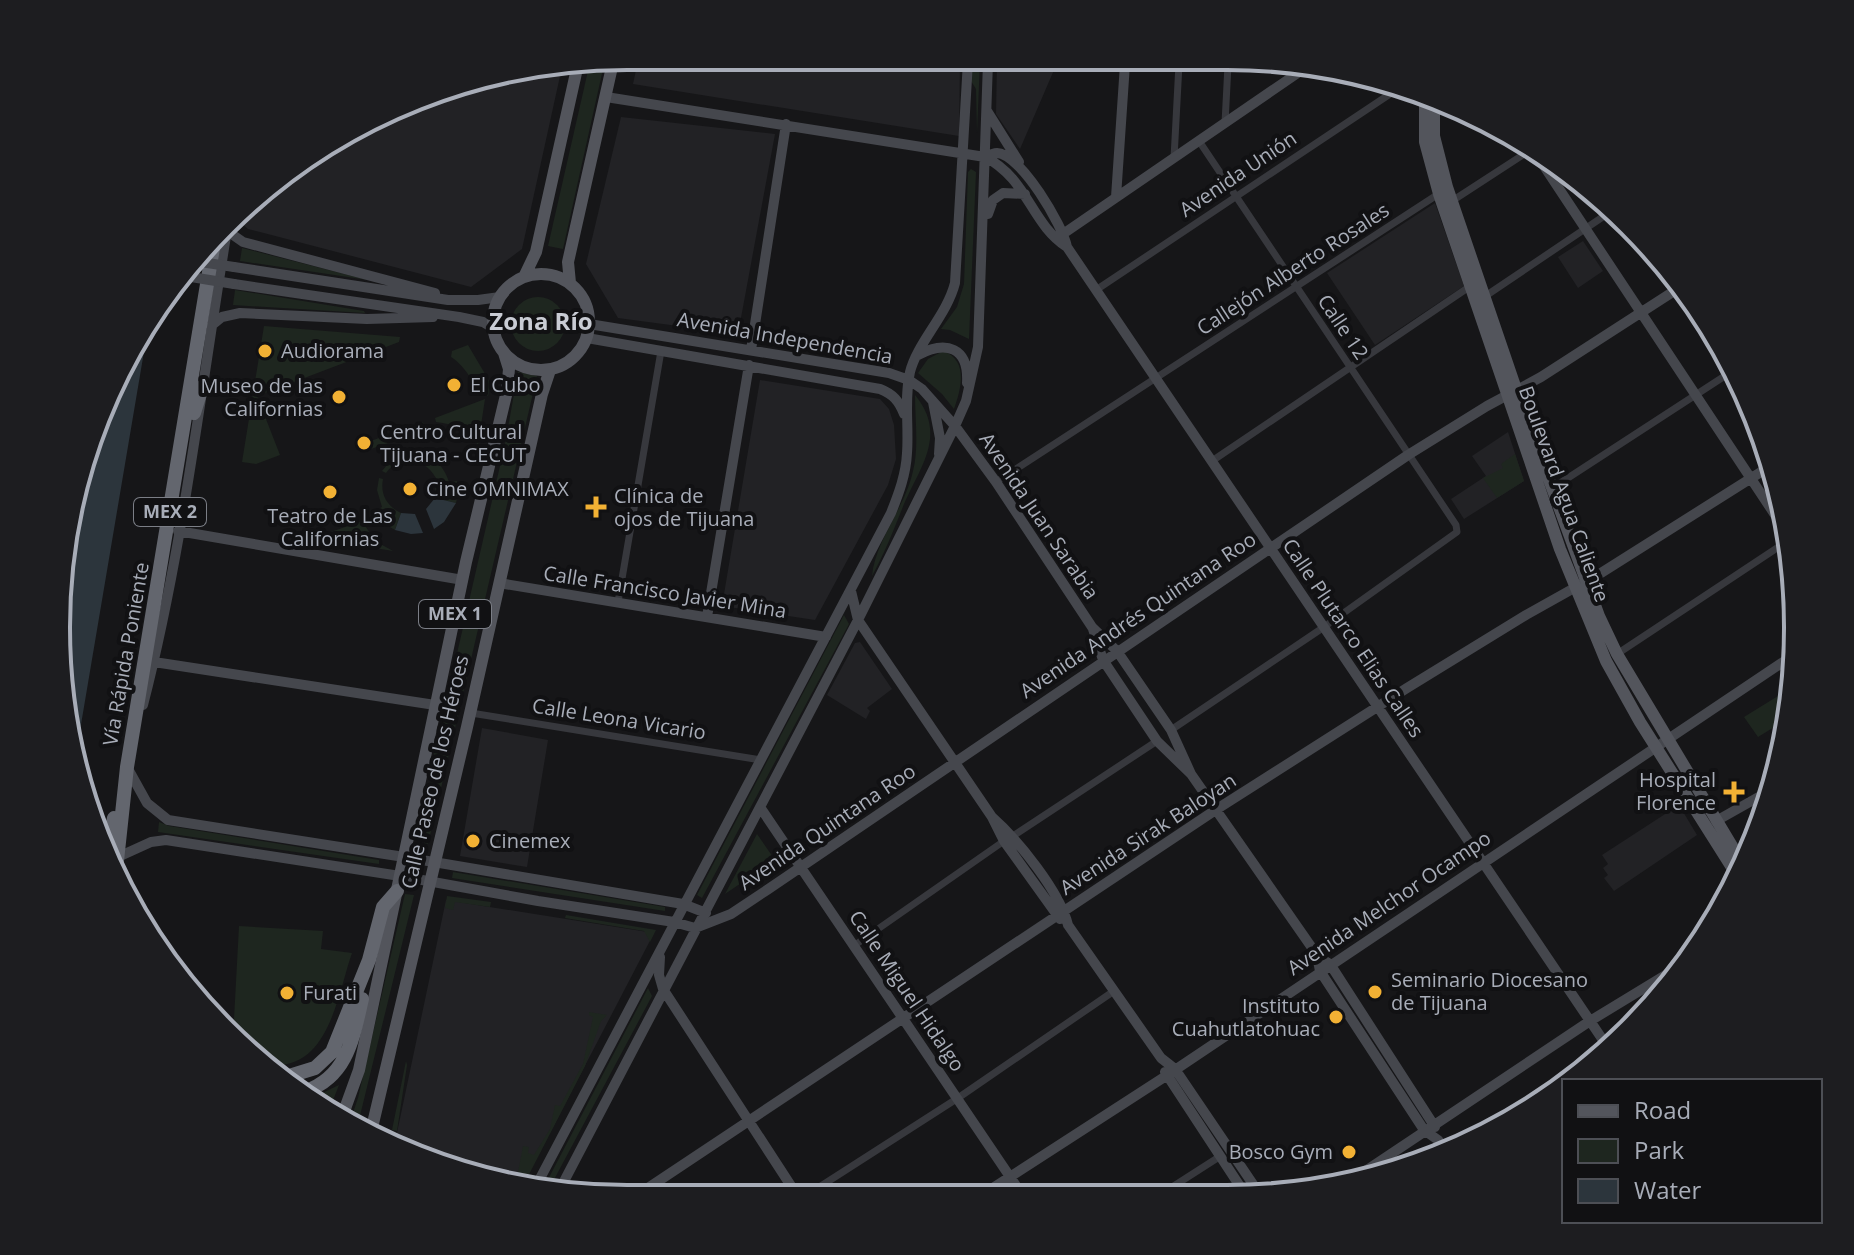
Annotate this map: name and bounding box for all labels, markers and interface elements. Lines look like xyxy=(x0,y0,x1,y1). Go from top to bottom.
street label: Avenida Unión xyxy=(1174,124,1302,223)
street label: Callejón Alberto Rosales xyxy=(1191,196,1394,341)
street label: Calle 12 xyxy=(1312,289,1375,365)
district label: Zona Río xyxy=(489,304,593,337)
street label: Avenida Independencia xyxy=(675,305,895,370)
place label: Audiorama xyxy=(281,337,384,364)
marker: Audiorama xyxy=(256,342,274,360)
place label: El Cubo xyxy=(470,371,541,398)
place label: Museo de las Californias xyxy=(200,372,323,422)
marker: El Cubo xyxy=(445,376,463,394)
street label: Boulevard Agua Caliente xyxy=(1513,382,1616,606)
marker: Museo de las Californias xyxy=(330,388,348,406)
place label: Centro Cultural Tijuana - CECUT xyxy=(380,418,527,468)
street label: Avenida Juan Sarabia xyxy=(974,427,1105,604)
marker: Centro Cultural Tijuana - CECUT xyxy=(355,434,373,452)
place label: Cine OMNIMAX xyxy=(426,475,569,502)
marker: Cine OMNIMAX xyxy=(401,480,419,498)
place label: Clínica de ojos de Tijuana xyxy=(614,482,754,532)
marker: Teatro de Las Californias xyxy=(321,483,339,501)
marker: Clínica de ojos de Tijuana xyxy=(585,496,607,518)
road number: MEX 2 xyxy=(134,498,206,526)
place label: Teatro de Las Californias xyxy=(267,502,393,552)
street label: Avenida Andrés Quintana Roo xyxy=(1014,525,1261,704)
street label: Calle Plutarco Elias Calles xyxy=(1277,533,1430,742)
street label: Calle Francisco Javier Mina xyxy=(542,559,788,624)
street label: Vía Rápida Poniente xyxy=(96,560,155,748)
road number: MEX 1 xyxy=(419,600,491,628)
street label: Calle Paseo de los Héroes xyxy=(395,653,475,891)
street label: Calle Leona Vicario xyxy=(530,691,708,746)
street label: Avenida Quintana Roo xyxy=(733,757,921,896)
street label: Avenida Sirak Baloyan xyxy=(1054,766,1241,901)
place label: Hospital Florence xyxy=(1636,766,1716,816)
marker: Hospital Florence xyxy=(1723,781,1745,803)
street label: Avenida Melchor Ocampo xyxy=(1282,824,1496,981)
place label: Cinemex xyxy=(489,827,571,854)
marker: Cinemex xyxy=(464,832,482,850)
street label: Calle Miguel Hidalgo xyxy=(843,905,971,1077)
place label: Seminario Diocesano de Tijuana xyxy=(1391,966,1588,1016)
place label: Furati xyxy=(303,979,357,1006)
marker: Seminario Diocesano de Tijuana xyxy=(1366,983,1384,1001)
marker: Furati xyxy=(278,984,296,1002)
place label: Instituto Cuahutlatohuac xyxy=(1172,992,1320,1042)
marker: Instituto Cuahutlatohuac xyxy=(1327,1008,1345,1026)
legend xyxy=(1562,1079,1822,1223)
text: Road xyxy=(1634,1093,1691,1126)
text: Park xyxy=(1634,1133,1685,1166)
place label: Bosco Gym xyxy=(1229,1138,1333,1165)
marker: Bosco Gym xyxy=(1340,1143,1358,1161)
text: Water xyxy=(1634,1173,1702,1206)

